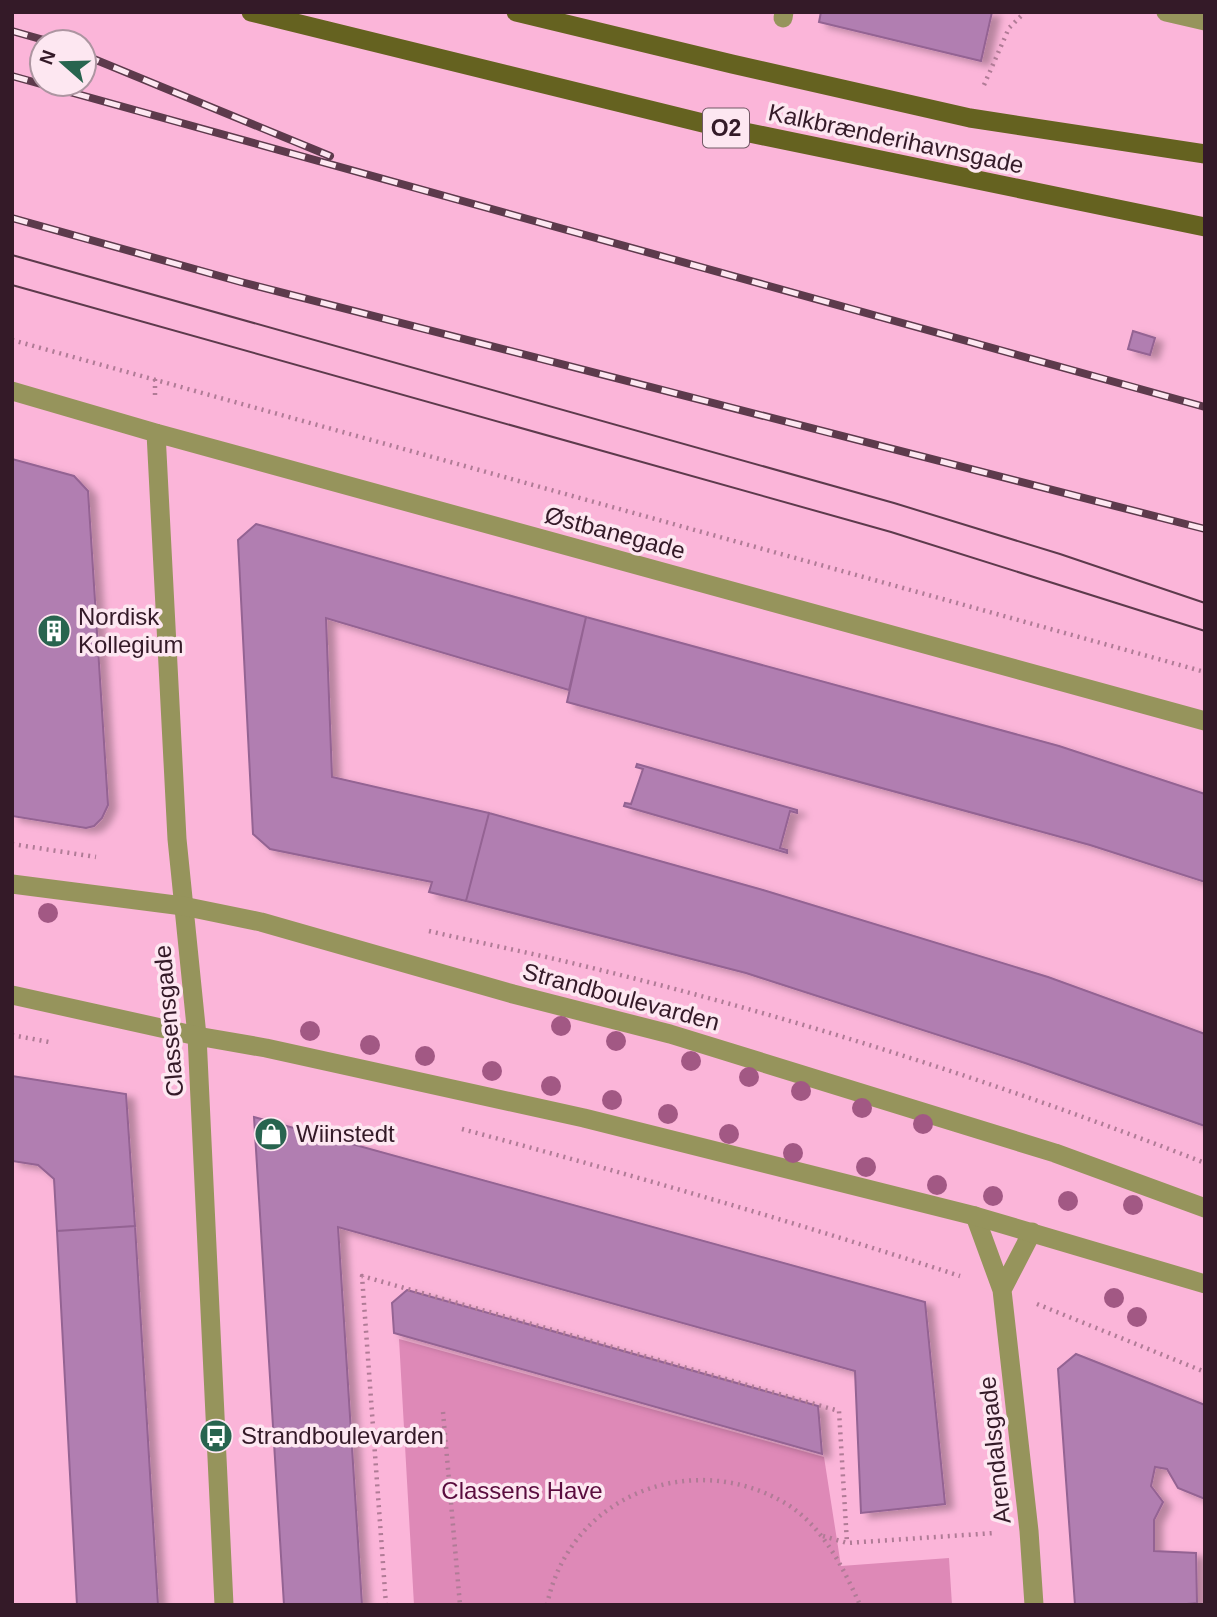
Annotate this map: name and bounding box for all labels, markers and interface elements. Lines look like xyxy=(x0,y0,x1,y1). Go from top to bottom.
north arrow xyxy=(28,28,98,98)
text: N xyxy=(35,47,60,67)
street label: Kalkbrænderihavnsgade xyxy=(766,98,1026,179)
road number: O2 xyxy=(703,108,749,148)
street label: Østbanegade xyxy=(542,501,688,564)
place label: Nordisk Kollegium xyxy=(78,603,183,658)
building icon: Nordisk Kollegium xyxy=(35,612,73,650)
street label: Classensgade xyxy=(148,944,189,1098)
street label: Strandboulevarden xyxy=(520,957,723,1036)
shop icon: Wiinstedt xyxy=(252,1115,290,1153)
place label: Wiinstedt xyxy=(296,1120,395,1147)
street label: Arendalsgade xyxy=(973,1375,1016,1525)
bus stop icon: Strandboulevarden xyxy=(197,1417,235,1455)
place label: Strandboulevarden xyxy=(241,1422,444,1449)
park label: Classens Have xyxy=(441,1477,603,1504)

